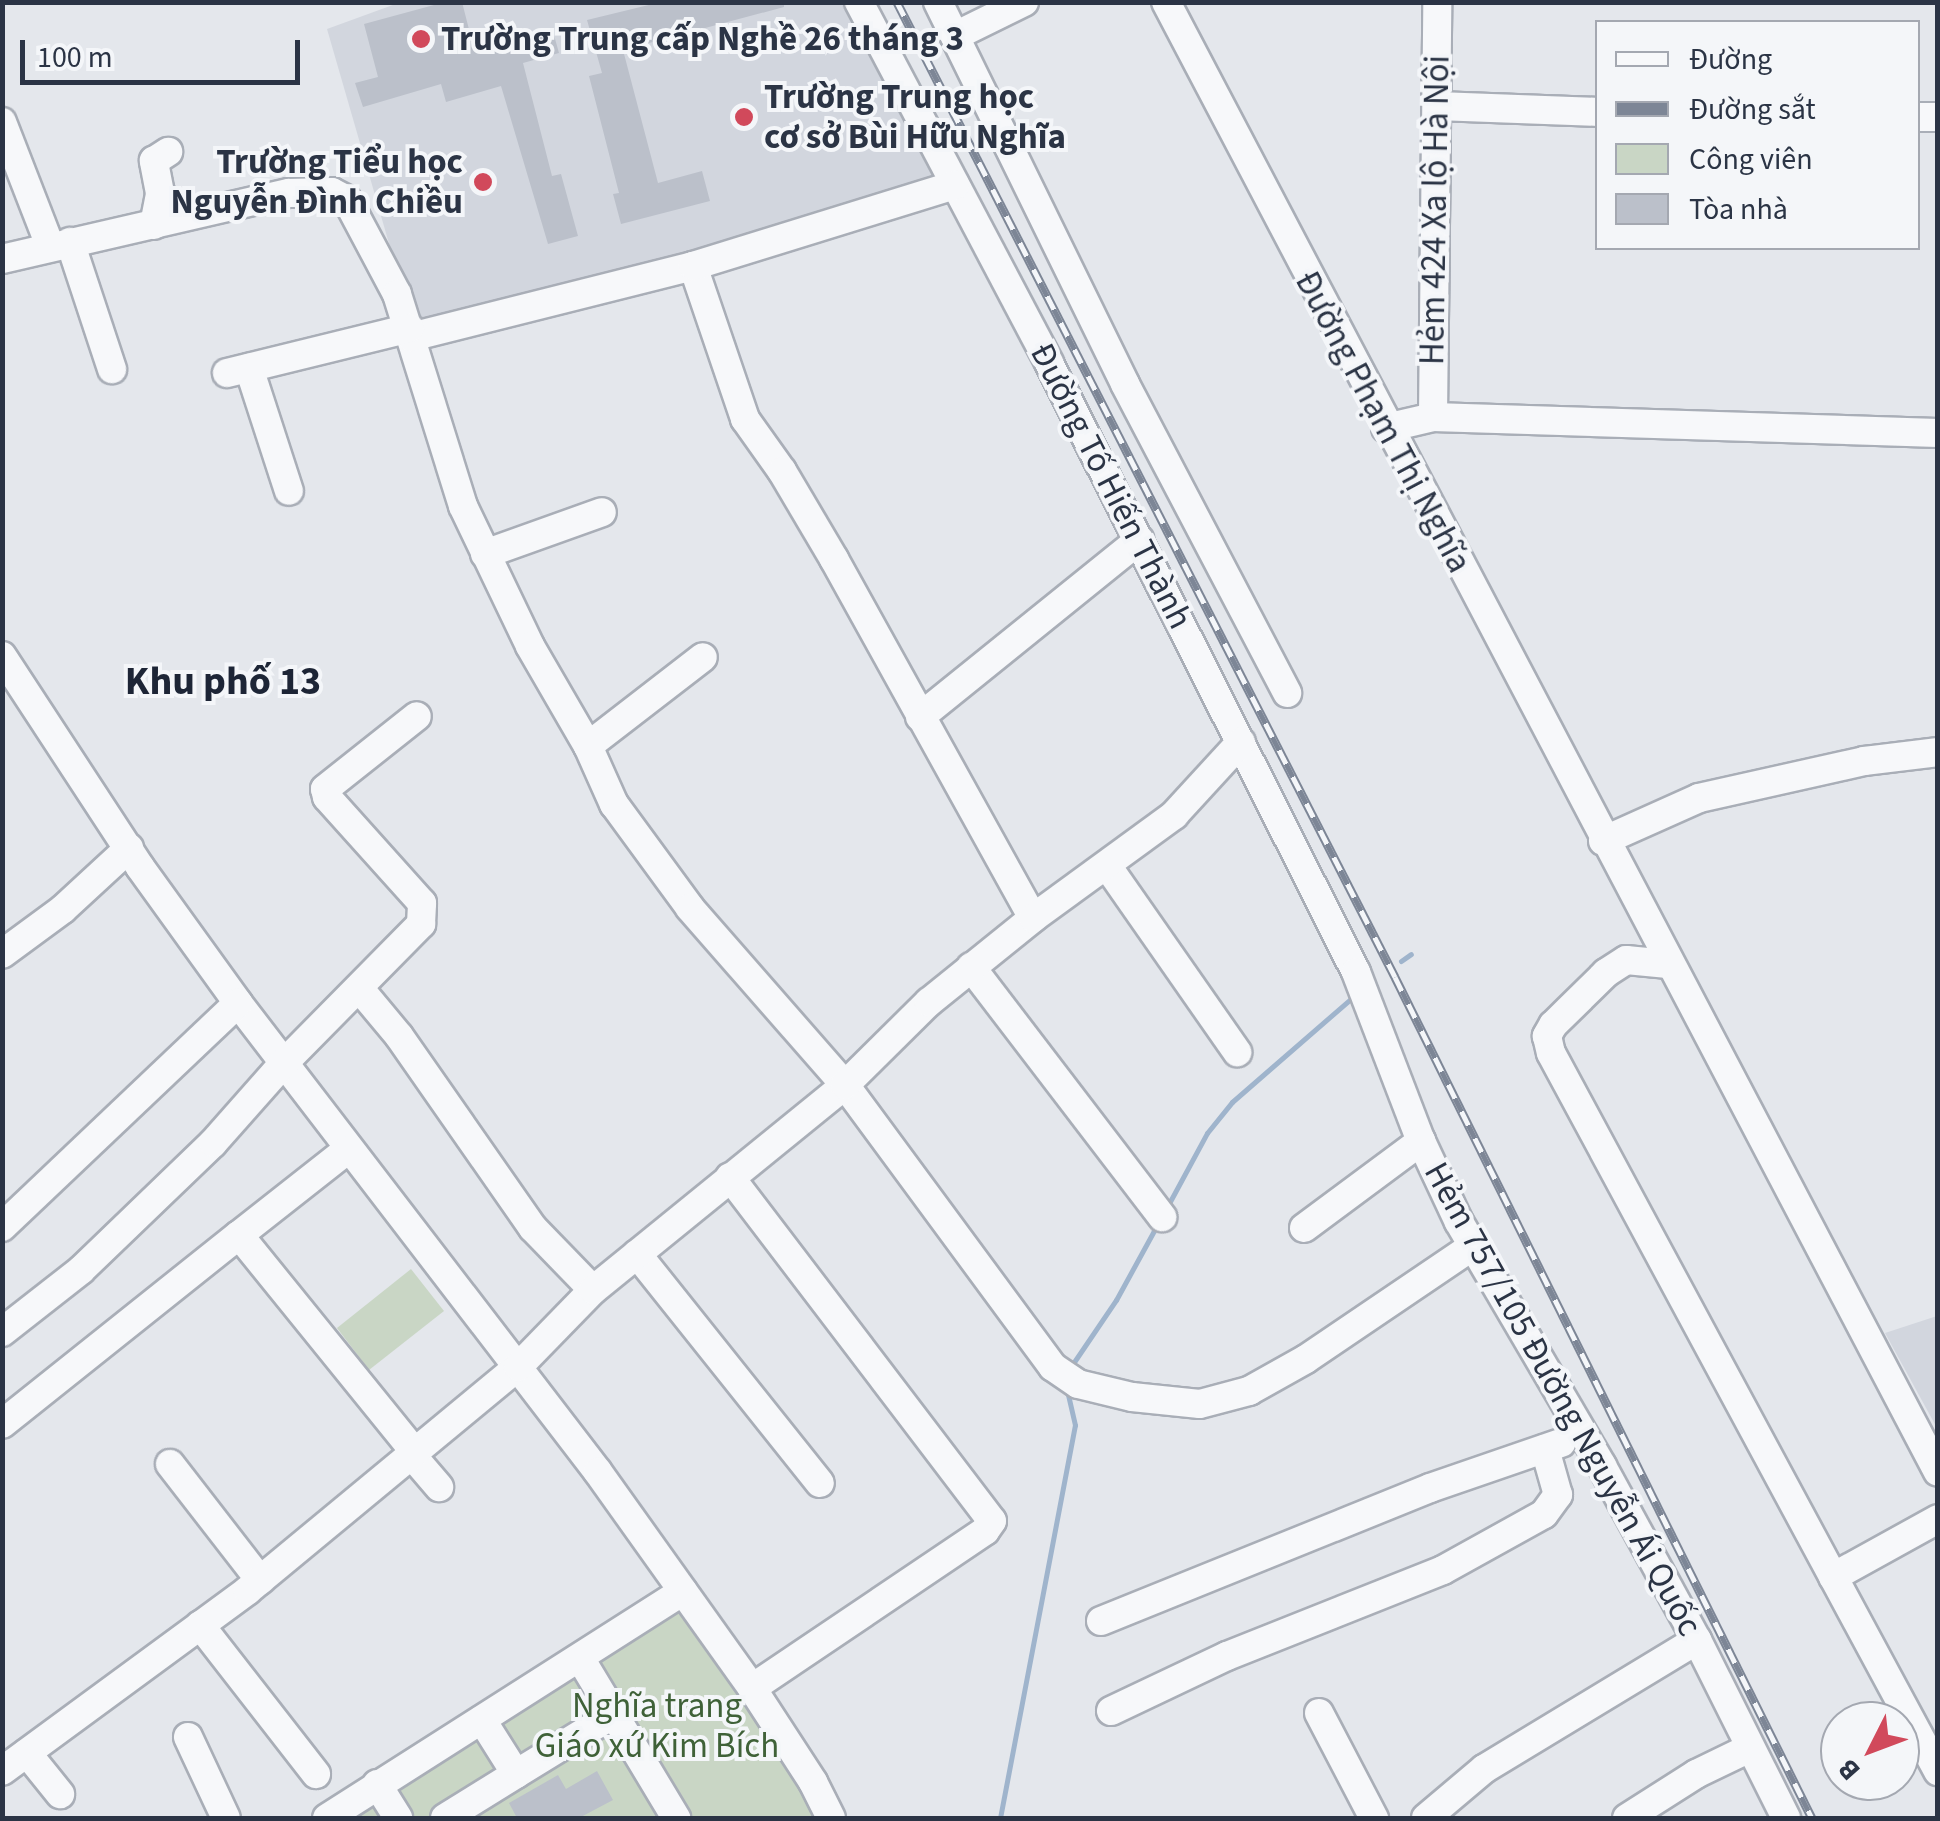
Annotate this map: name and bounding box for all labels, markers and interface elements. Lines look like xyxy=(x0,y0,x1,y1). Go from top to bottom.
place label: Trường Trung cấp Nghề 26 tháng 3 xyxy=(441,18,964,60)
scale bar xyxy=(25,20,305,82)
legend xyxy=(1595,20,1920,250)
marker: Trường Trung cấp Nghề 26 tháng 3 xyxy=(410,28,432,50)
text: 100 m xyxy=(37,36,113,79)
text: Đường xyxy=(1689,38,1772,81)
street label: Hẻm 424 Xa lộ Hà Nội xyxy=(1411,55,1459,365)
place label: Trường Trung học cơ sở Bùi Hữu Nghĩa xyxy=(764,76,1066,158)
text: Đường sắt xyxy=(1689,88,1816,131)
marker: Trường Trung học cơ sở Bùi Hữu Nghĩa xyxy=(733,106,755,128)
text: Công viên xyxy=(1689,138,1813,181)
place label: Trường Tiểu học Nguyễn Đình Chiều xyxy=(170,141,463,223)
marker: Trường Tiểu học Nguyễn Đình Chiều xyxy=(472,171,494,193)
text: Tòa nhà xyxy=(1689,188,1788,231)
street label: Đường Phạm Thị Nghĩa xyxy=(1286,264,1480,580)
street label: Đường Tố Hiến Thành xyxy=(1021,336,1201,636)
district label: Khu phố 13 xyxy=(125,658,321,706)
street label: Hẻm 757/105 Đường Nguyễn Ái Quốc xyxy=(1415,1155,1711,1643)
park label: Nghĩa trang Giáo xứ Kim Bích xyxy=(535,1685,779,1767)
north arrow xyxy=(1820,1701,1920,1801)
text: B xyxy=(1829,1750,1870,1789)

